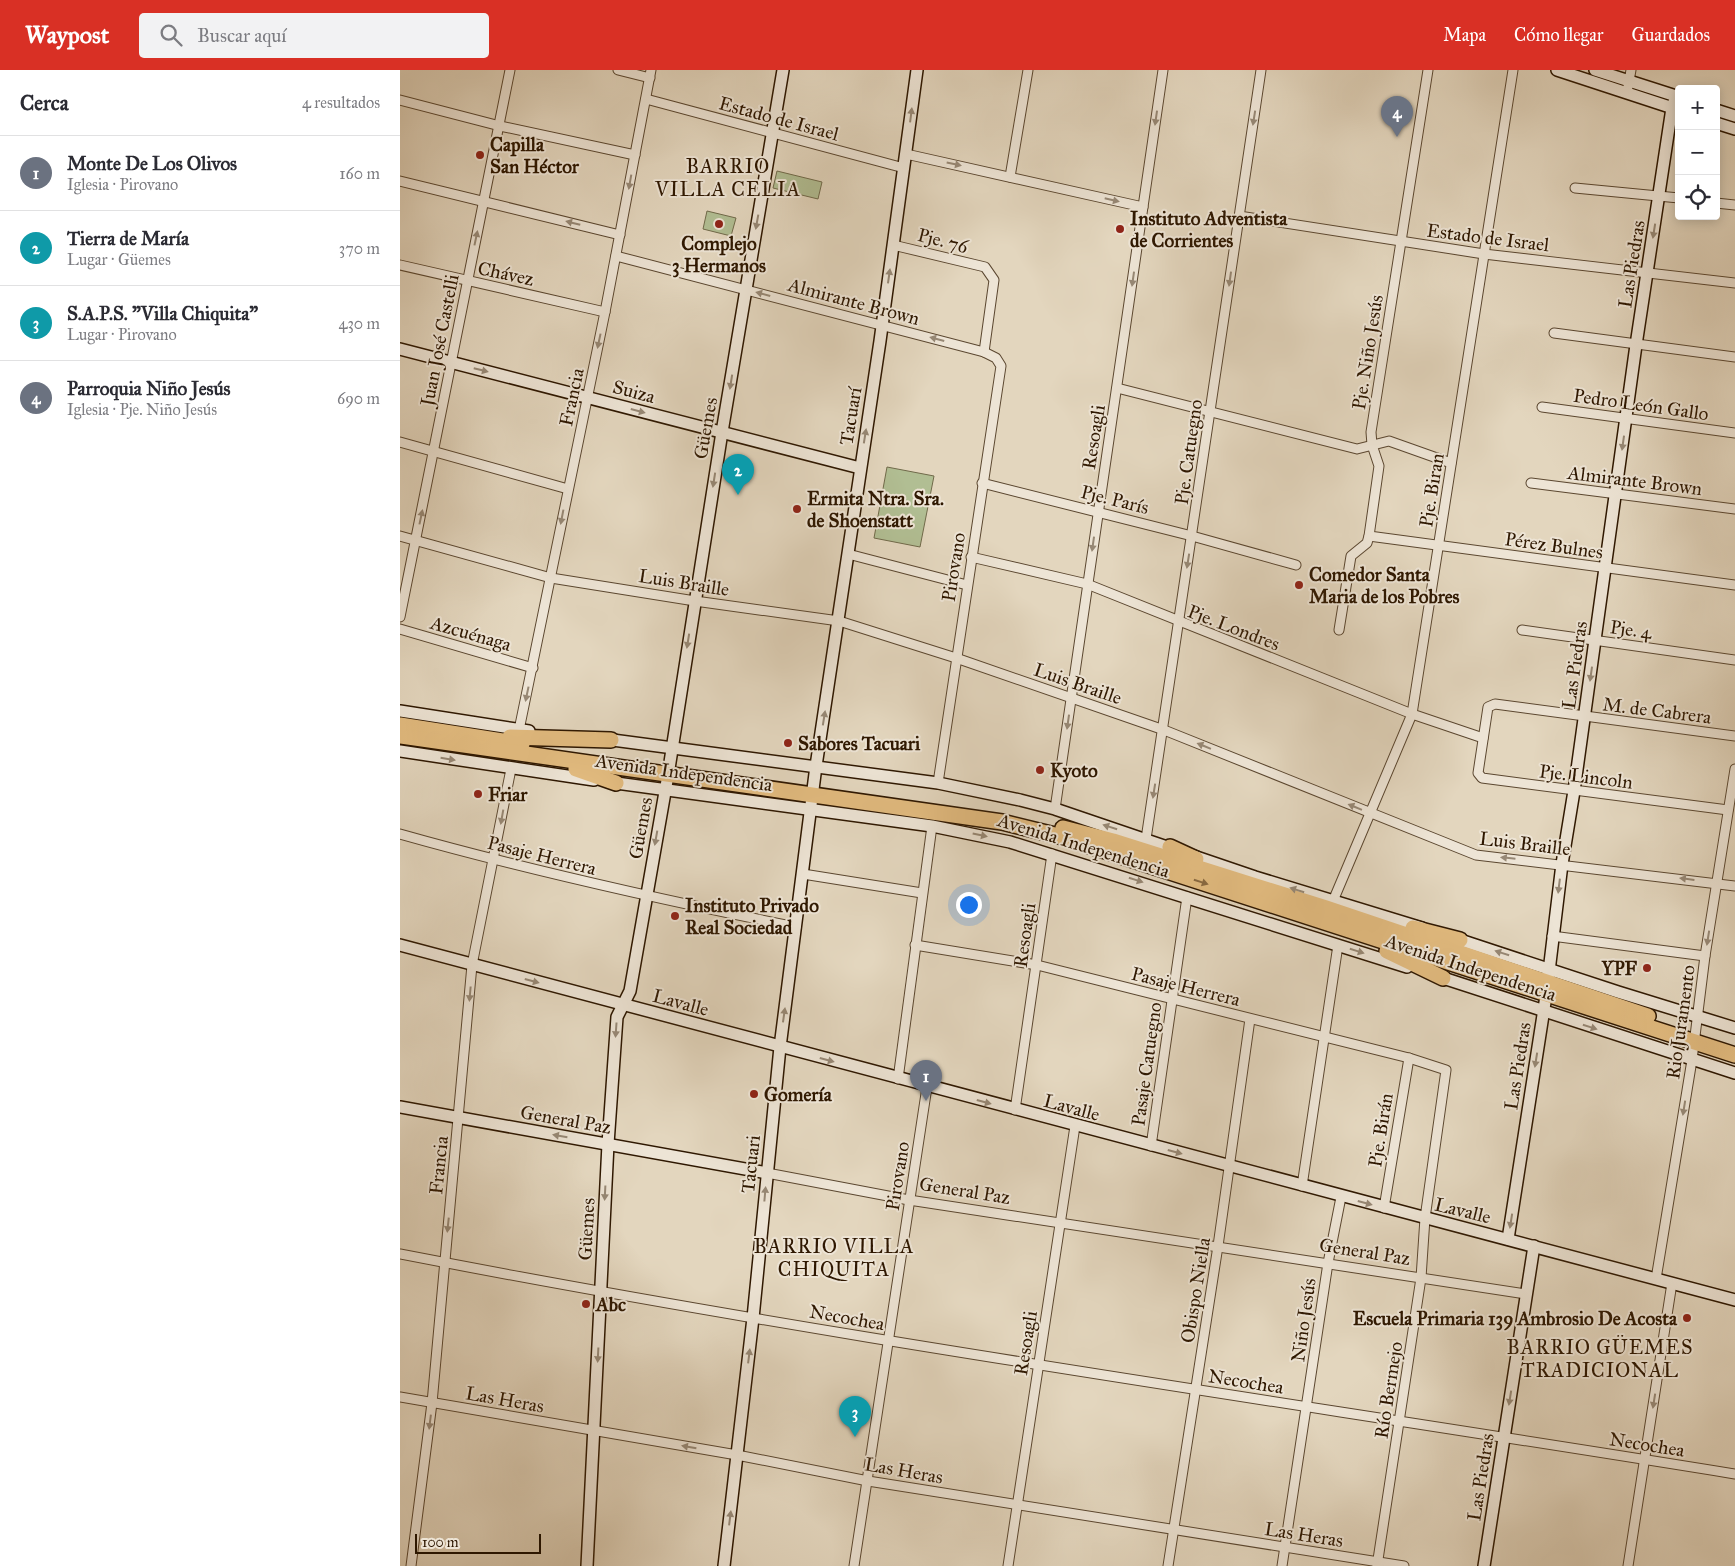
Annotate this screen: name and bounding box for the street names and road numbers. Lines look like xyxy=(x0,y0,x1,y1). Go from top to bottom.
street label: Estado de Israel xyxy=(716,91,842,146)
street label: Las Piedras xyxy=(1613,218,1650,310)
street label: Estado de Israel xyxy=(1425,219,1551,257)
street label: Pje. 76 xyxy=(915,223,972,258)
street label: Chávez xyxy=(476,256,536,291)
street label: Juan José Castelli xyxy=(415,272,465,410)
street label: Almirante Brown xyxy=(785,273,922,330)
street label: Pje. Niño Jesús xyxy=(1347,293,1389,411)
street label: Francia xyxy=(554,365,589,428)
street label: Suiza xyxy=(610,375,659,408)
street label: Pedro León Gallo xyxy=(1572,384,1710,425)
street label: Tacuarí xyxy=(835,385,867,447)
street label: Güemes xyxy=(689,395,722,461)
street label: Pje. Catuegno xyxy=(1170,398,1208,506)
street label: Resoagli xyxy=(1077,403,1111,471)
street label: Pje. Biran xyxy=(1414,451,1449,529)
street label: Almirante Brown xyxy=(1566,461,1703,500)
street label: Pje. París xyxy=(1078,480,1151,519)
street label: Pérez Bulnes xyxy=(1503,527,1605,564)
street label: Pirovano xyxy=(937,531,970,603)
street label: Luis Braille xyxy=(637,564,731,601)
street label: Pje. Londres xyxy=(1184,599,1283,656)
street label: Azcuénaga xyxy=(427,611,515,657)
street label: Pje. 4 xyxy=(1609,615,1654,644)
street label: Las Piedras xyxy=(1557,620,1592,711)
street label: Luis Braille xyxy=(1031,658,1125,709)
street label: M. de Cabrera xyxy=(1601,692,1714,729)
street label: Avenida Independencia xyxy=(593,749,775,796)
street label: Pje. Lincoln xyxy=(1538,759,1634,794)
street label: Güemes xyxy=(624,795,657,861)
street label: Avenida Independencia xyxy=(994,808,1173,883)
street label: Luis Braille xyxy=(1478,827,1572,860)
street label: Pasaje Herrera xyxy=(485,831,600,880)
street label: Resoagli xyxy=(1009,901,1041,969)
street label: Avenida Independencia xyxy=(1381,929,1560,1006)
street label: Pasaje Herrera xyxy=(1129,962,1244,1011)
street label: Rio Juramento xyxy=(1661,963,1701,1081)
street label: Lavalle xyxy=(650,984,712,1021)
street label: Pasaje Catuegno xyxy=(1126,1000,1168,1128)
street label: Las Piedras xyxy=(1499,1020,1536,1112)
street label: Lavalle xyxy=(1041,1089,1103,1126)
street label: Pje. Birán xyxy=(1363,1091,1398,1169)
street label: General Paz xyxy=(519,1100,613,1139)
street label: Francia xyxy=(424,1134,453,1195)
street label: Tacuari xyxy=(736,1134,765,1194)
street label: Pirovano xyxy=(881,1140,914,1212)
street label: General Paz xyxy=(918,1172,1012,1209)
street label: Lavalle xyxy=(1432,1192,1493,1229)
street label: Güemes xyxy=(573,1197,600,1261)
street label: General Paz xyxy=(1318,1233,1412,1270)
street label: Obispo Niella xyxy=(1176,1235,1215,1344)
street label: Niño Jesús xyxy=(1286,1277,1322,1364)
street label: Necochea xyxy=(808,1300,887,1336)
street label: Resoagli xyxy=(1009,1309,1043,1377)
street label: Río Bermejo xyxy=(1369,1340,1408,1440)
street label: Necochea xyxy=(1207,1364,1286,1399)
street label: Las Heras xyxy=(464,1381,546,1418)
street label: Necochea xyxy=(1608,1427,1687,1462)
street label: Las Piedras xyxy=(1462,1431,1499,1523)
street label: Las Heras xyxy=(863,1452,945,1489)
street label: Las Heras xyxy=(1263,1517,1345,1552)

